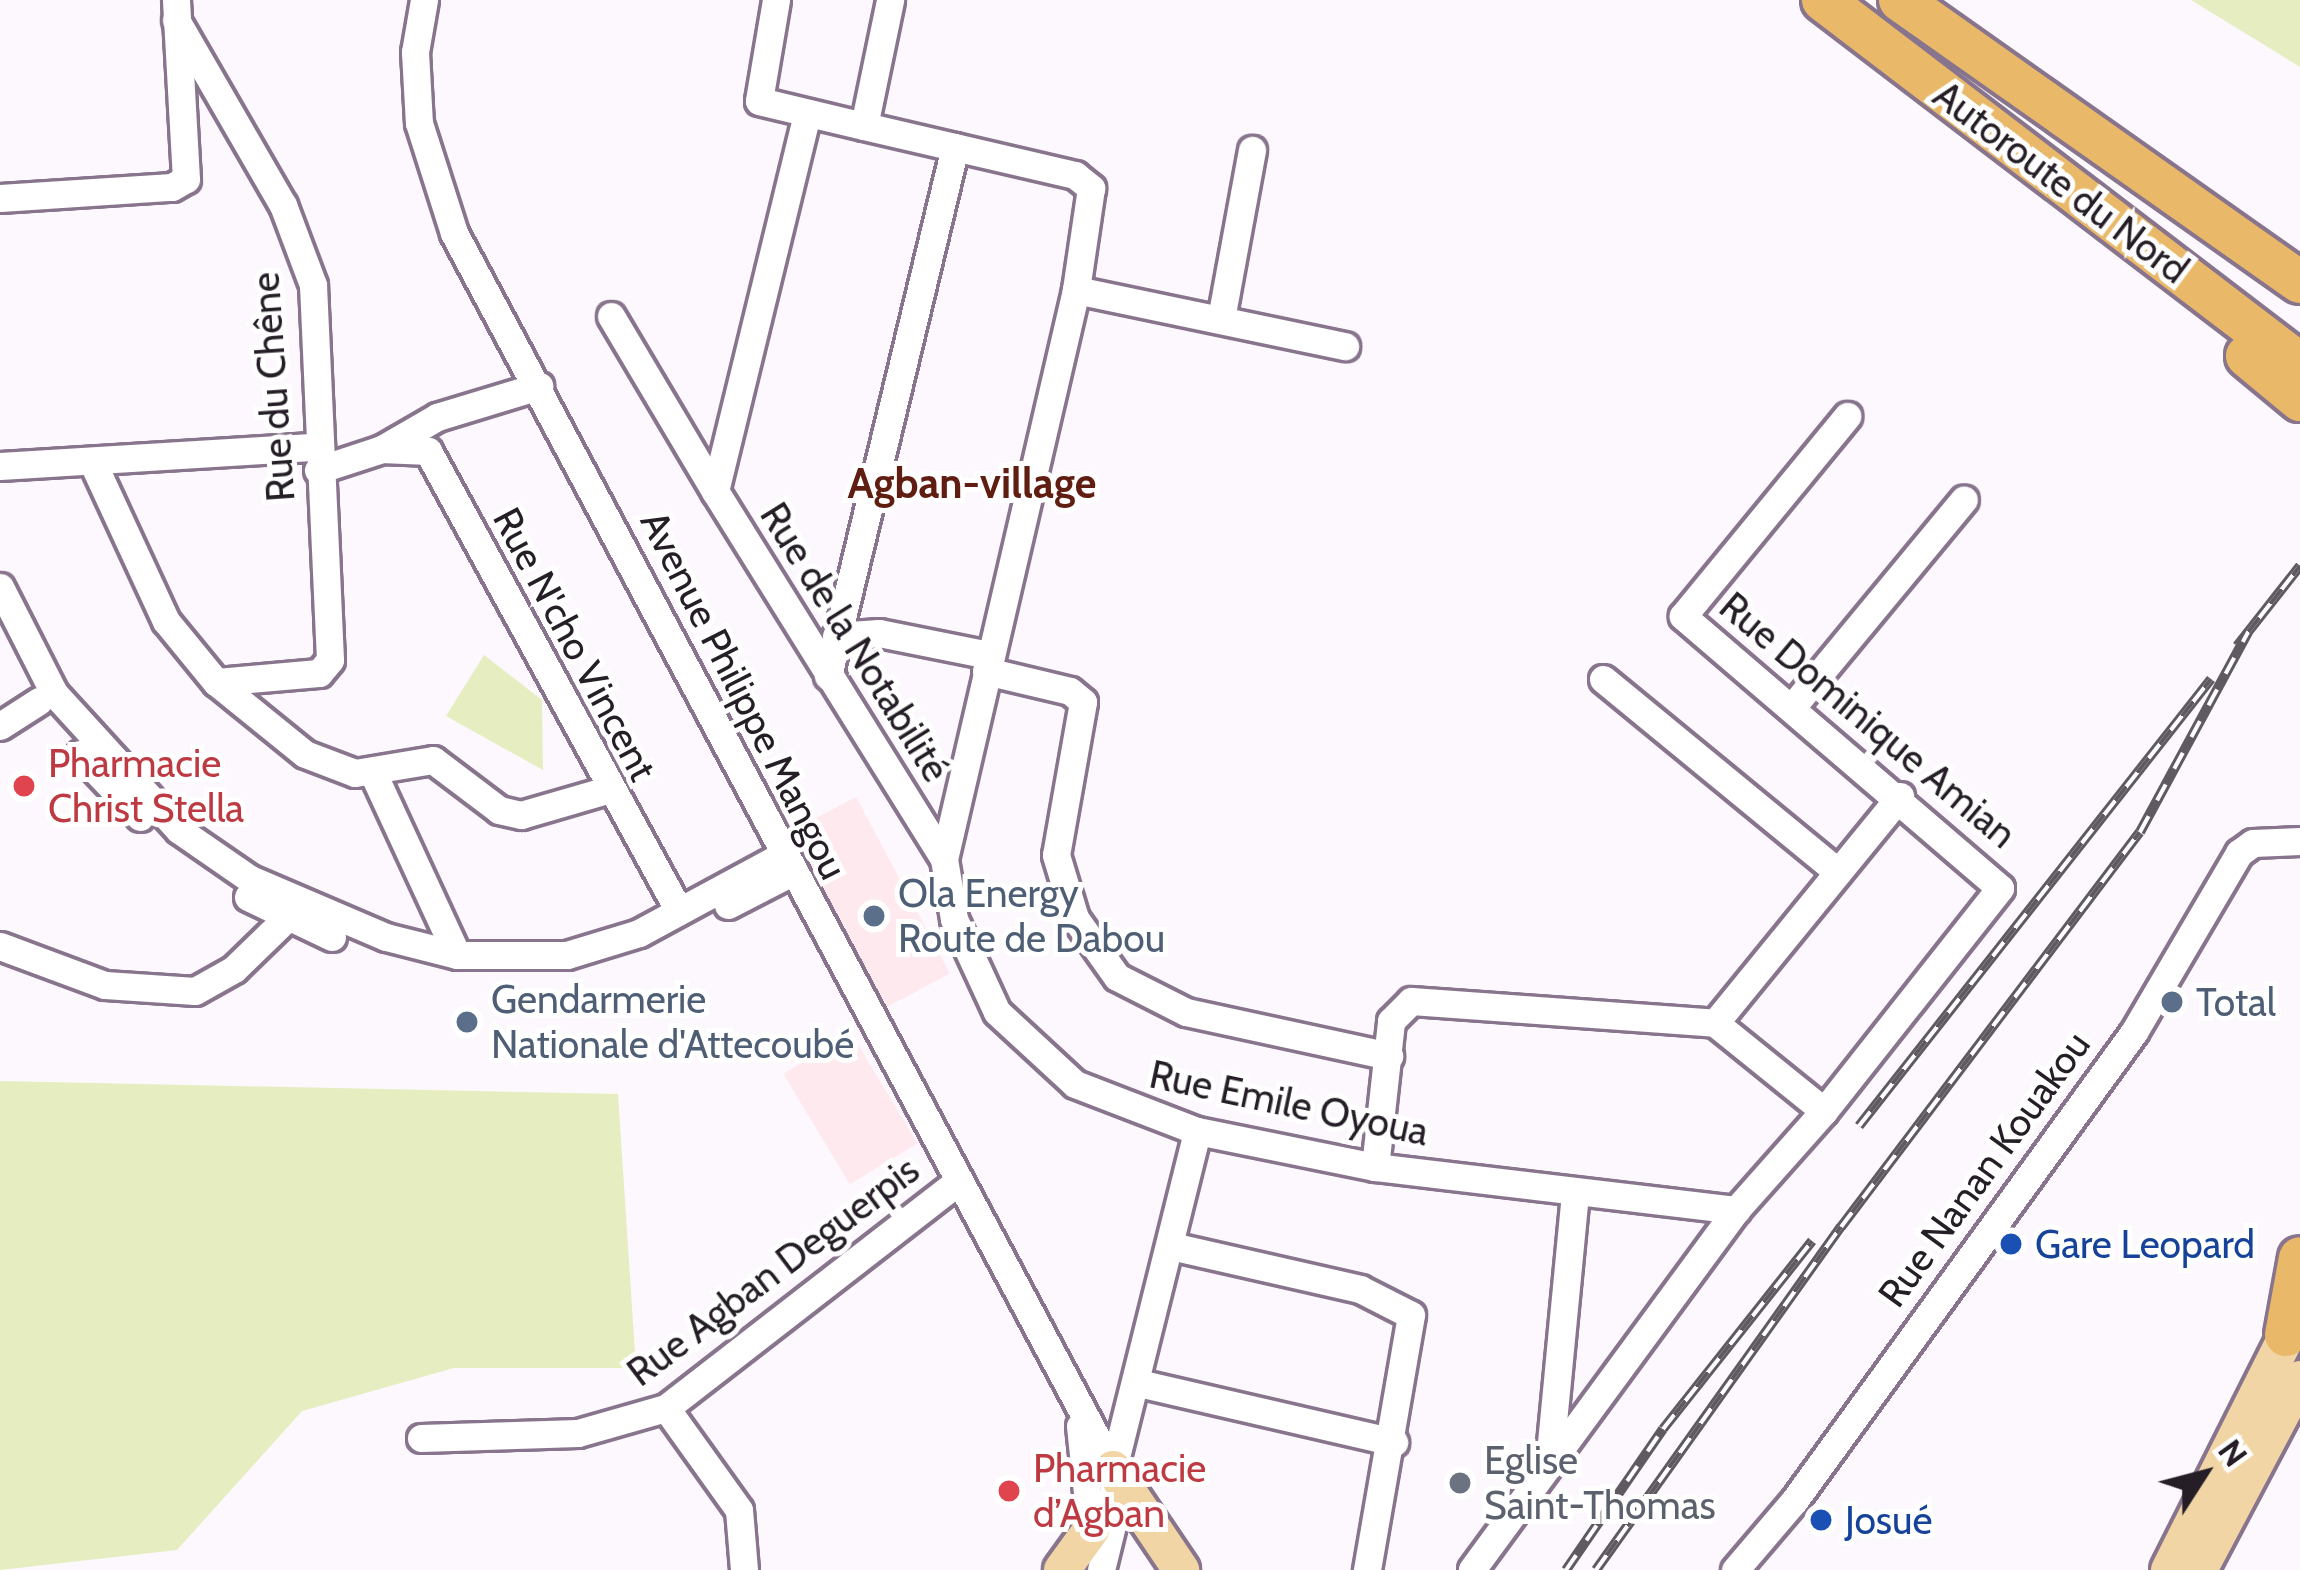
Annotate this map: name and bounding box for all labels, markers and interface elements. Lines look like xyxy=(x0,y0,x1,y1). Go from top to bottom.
street label: Autoroute du Nord xyxy=(1925,71,2197,293)
street label: Rue du Chêne xyxy=(242,271,304,503)
district label: Agban-village xyxy=(848,458,1096,508)
street label: Rue de la Notabilité xyxy=(750,494,960,790)
street label: Rue N'cho Vincent xyxy=(483,500,667,788)
street label: Avenue Philippe Mangou xyxy=(631,503,857,887)
street label: Rue Dominique Amian xyxy=(1710,582,2026,858)
place label: Pharmacie Christ Stella xyxy=(48,741,244,832)
marker: Pharmacie Christ Stella xyxy=(11,773,37,799)
place label: Ola Energy Route de Dabou xyxy=(898,871,1165,962)
marker: Ola Energy Route de Dabou xyxy=(861,903,887,929)
place label: Gendarmerie Nationale d'Attecoubé xyxy=(491,977,854,1068)
place label: Total xyxy=(2196,979,2276,1025)
marker: Total xyxy=(2159,989,2185,1015)
marker: Gendarmerie Nationale d'Attecoubé xyxy=(454,1009,480,1035)
street label: Rue Nanan Kouakou xyxy=(1868,1022,2100,1316)
street label: Rue Emile Oyoua xyxy=(1145,1051,1433,1155)
street label: Rue Agban Deguerpis xyxy=(618,1146,928,1396)
place label: Gare Leopard xyxy=(2035,1221,2255,1267)
marker: Gare Leopard xyxy=(1998,1231,2024,1257)
north arrow xyxy=(2144,1414,2264,1534)
text: N xyxy=(2210,1432,2256,1474)
place label: Eglise Saint-Thomas xyxy=(1484,1438,1716,1529)
place label: Pharmacie d’Agban xyxy=(1033,1446,1206,1537)
marker: Eglise Saint-Thomas xyxy=(1447,1470,1473,1496)
marker: Pharmacie d’Agban xyxy=(996,1478,1022,1504)
place label: Josué xyxy=(1845,1497,1932,1543)
marker: Josué xyxy=(1808,1507,1834,1533)

